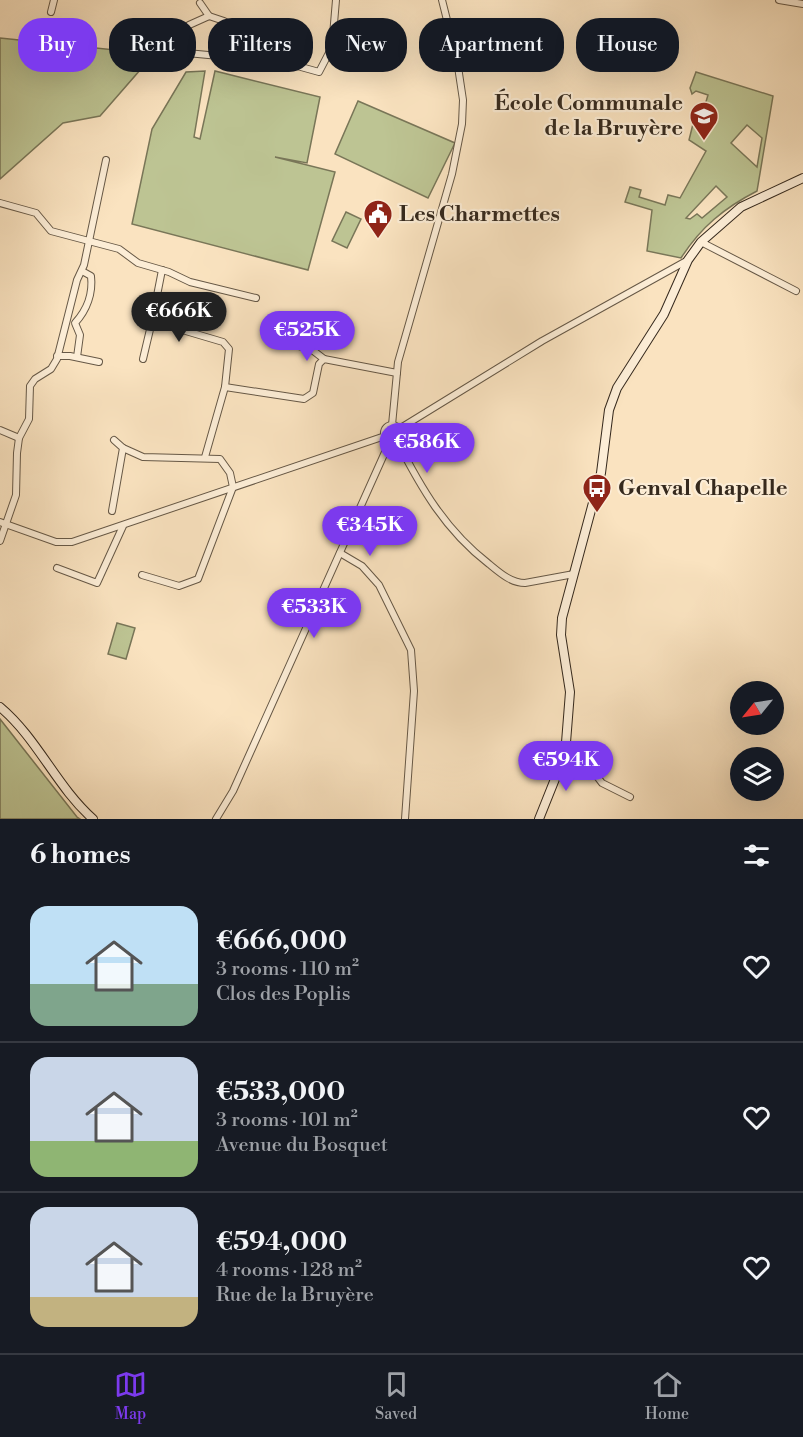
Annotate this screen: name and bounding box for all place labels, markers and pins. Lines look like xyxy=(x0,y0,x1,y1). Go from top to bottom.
place label: École Communale de la Bruyère xyxy=(494,88,683,142)
school or university icon: École Communale de la Bruyère xyxy=(688,100,720,142)
public building icon: Les Charmettes xyxy=(362,198,394,240)
place label: Les Charmettes xyxy=(399,201,560,228)
pin: €666K xyxy=(137,292,221,343)
pin: €525K xyxy=(265,311,349,362)
pin: €586K xyxy=(385,423,469,474)
bus stop icon: Genval Chapelle xyxy=(581,472,613,514)
place label: Genval Chapelle xyxy=(618,475,788,502)
pin: €345K xyxy=(328,506,412,557)
pin: €533K xyxy=(272,588,356,639)
pin: €594K xyxy=(524,741,608,792)

